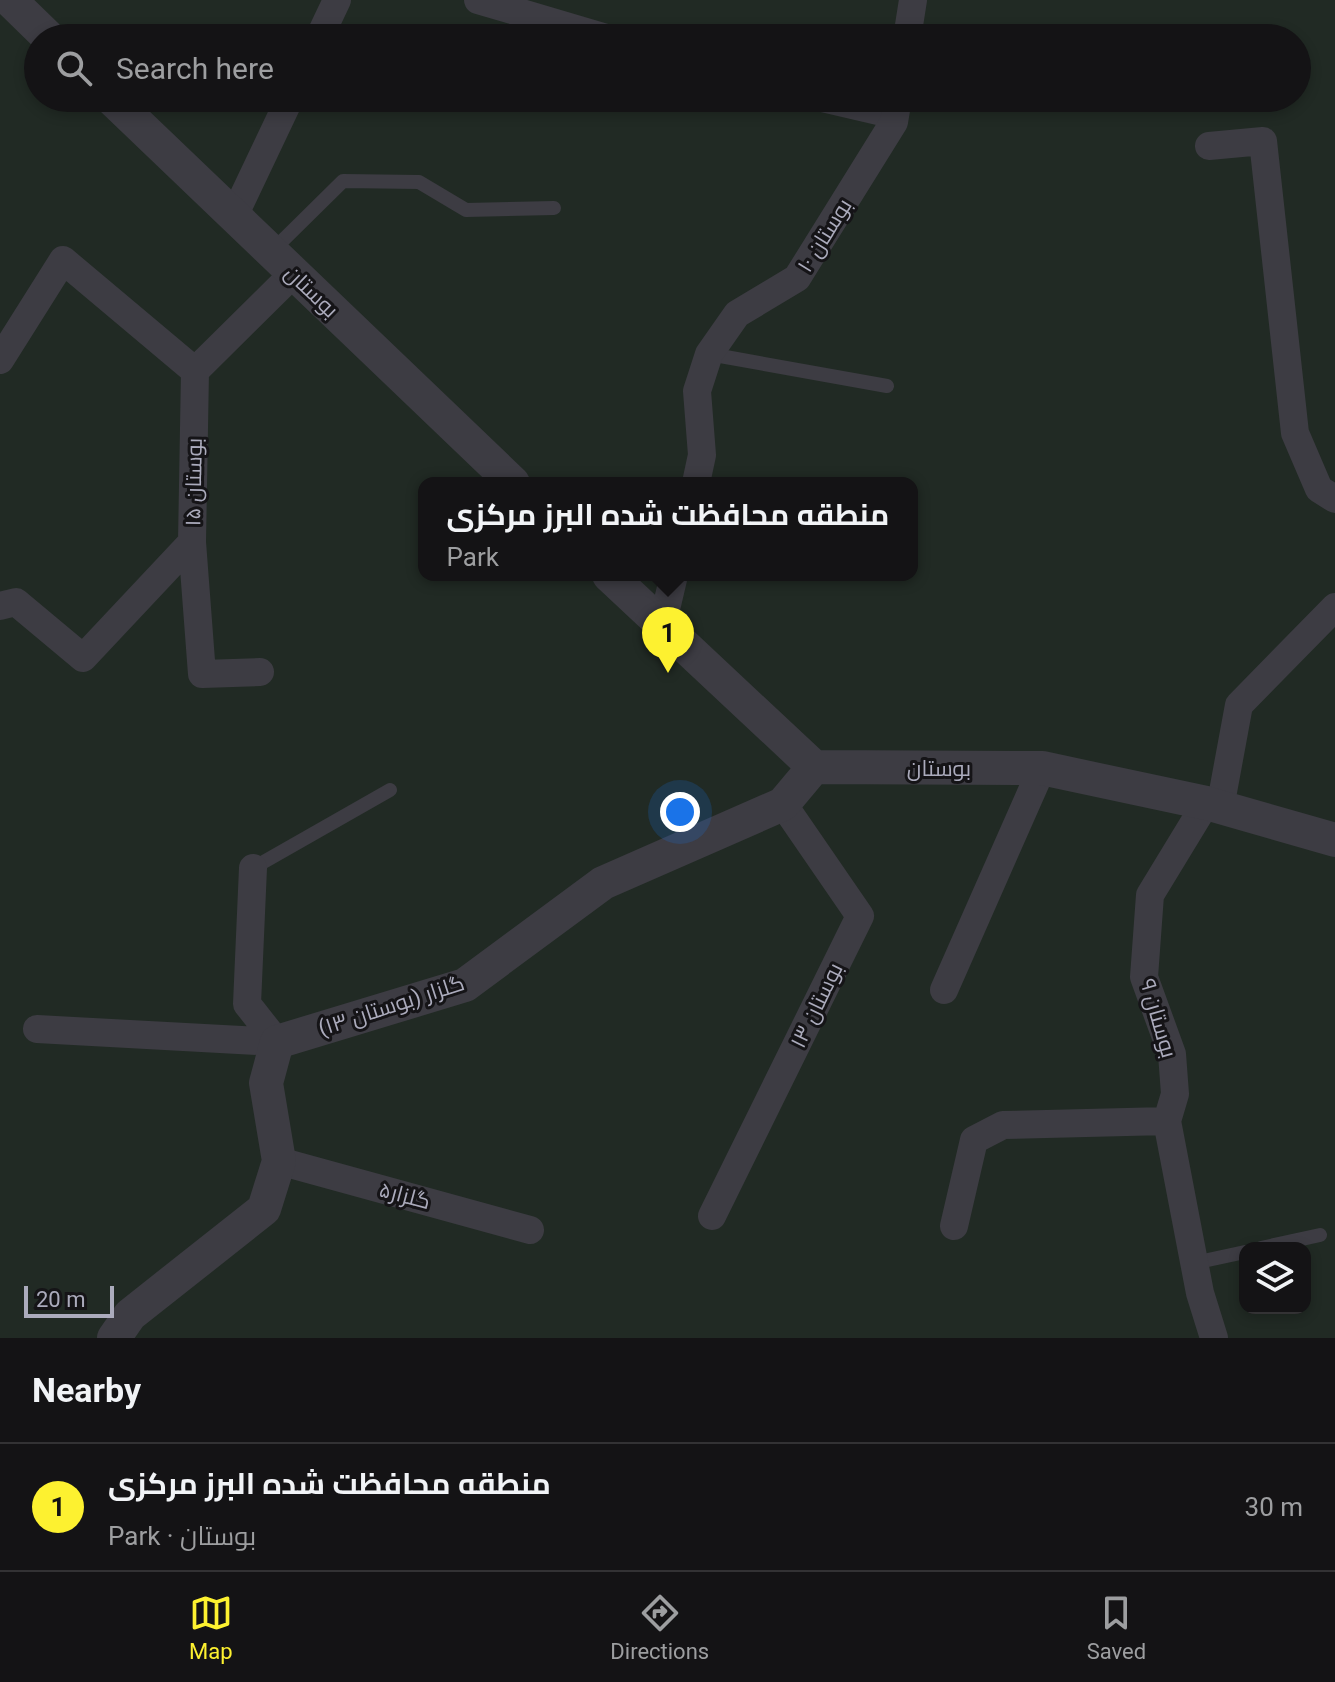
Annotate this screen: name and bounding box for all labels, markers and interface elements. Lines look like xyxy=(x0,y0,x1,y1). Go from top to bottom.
search box xyxy=(24,24,1311,112)
icon: search xyxy=(52,46,96,90)
text: Search here xyxy=(116,51,274,86)
street label: بوستان ۱۰ xyxy=(792,194,857,277)
street label: بوستان xyxy=(280,260,344,323)
street label: بوستان ۱۵ xyxy=(180,437,207,527)
popup xyxy=(418,477,918,581)
text: منطقه محافظت شده البرز مرکزی xyxy=(447,497,889,532)
text: Park xyxy=(447,542,499,572)
pin: 1 xyxy=(642,607,694,673)
street label: بوستان xyxy=(907,756,971,781)
your location xyxy=(660,792,700,832)
street label: بوستان ۱۳ xyxy=(785,959,848,1052)
street label: گلزار (بوستان ۱۳) xyxy=(315,970,468,1042)
street label: بوستان ۹ xyxy=(1135,976,1182,1061)
street label: گلزار۵ xyxy=(377,1177,433,1214)
map controls xyxy=(1239,1242,1311,1314)
button: layers xyxy=(1239,1242,1311,1314)
scale bar xyxy=(24,1282,114,1318)
text: 20 m xyxy=(36,1287,85,1312)
text: Nearby xyxy=(32,1370,141,1410)
text: منطقه محافظت شده البرز مرکزی xyxy=(108,1466,551,1501)
text: 1 xyxy=(51,1492,65,1522)
text: 30 m xyxy=(1245,1492,1303,1522)
text: Park · بوستان xyxy=(108,1521,256,1551)
tab: Map xyxy=(189,1591,233,1664)
tab: Directions xyxy=(610,1591,709,1664)
tab: Saved xyxy=(1087,1591,1146,1664)

